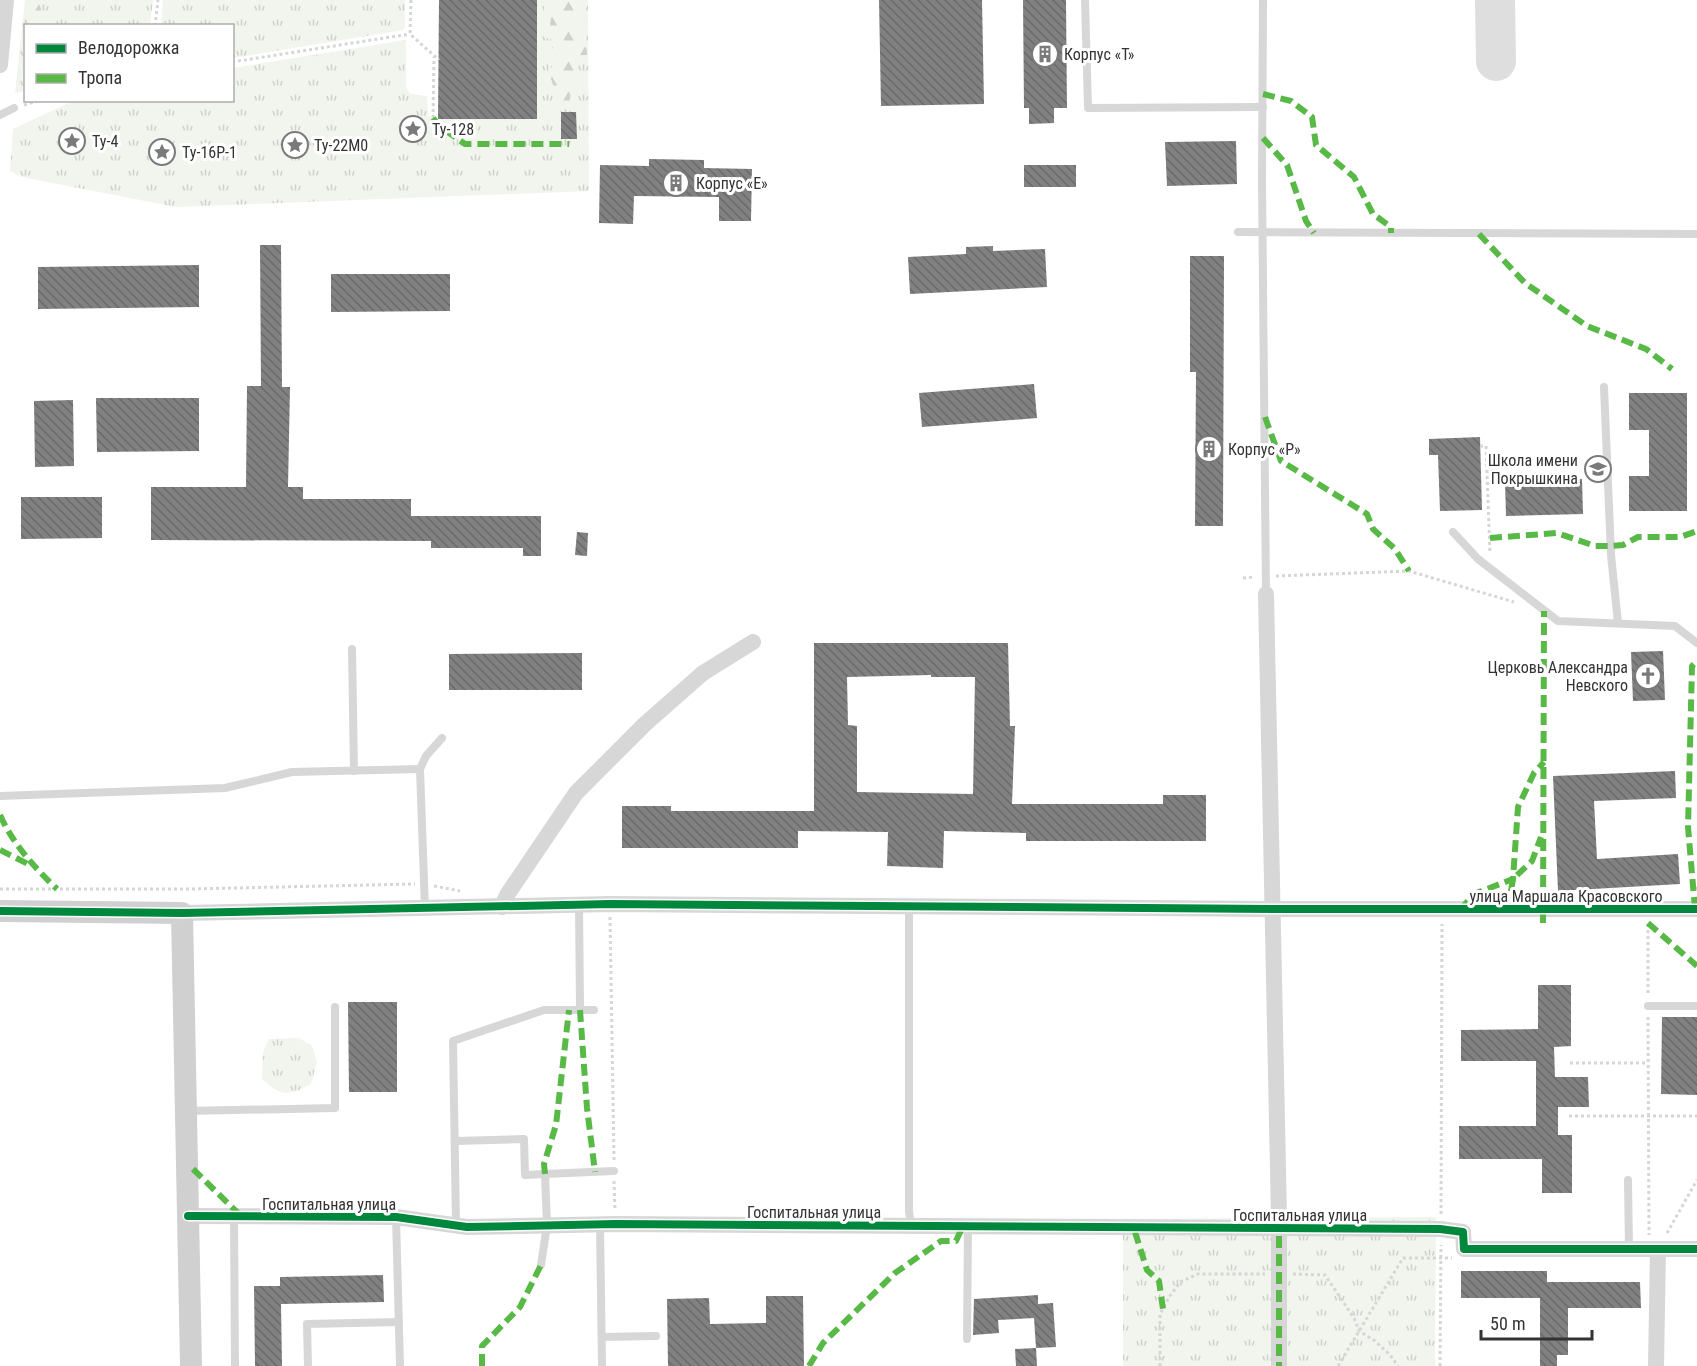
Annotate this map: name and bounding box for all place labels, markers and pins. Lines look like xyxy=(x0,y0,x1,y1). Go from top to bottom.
building icon: Корпус «Т» xyxy=(1030,39,1060,69)
place label: Корпус «Т» xyxy=(1064,45,1135,64)
place icon: Ту-128 xyxy=(398,114,428,144)
place label: Ту-128 xyxy=(432,120,474,139)
place icon: Ту-4 xyxy=(57,126,87,156)
place icon: Ту-22М0 xyxy=(280,130,310,160)
place label: Ту-4 xyxy=(92,132,118,151)
place label: Ту-22М0 xyxy=(314,136,368,155)
place icon: Ту-16Р-1 xyxy=(147,137,177,167)
place label: Ту-16Р-1 xyxy=(182,143,237,162)
building icon: Корпус «Е» xyxy=(661,168,691,198)
place label: Корпус «Е» xyxy=(696,174,768,193)
building icon: Корпус «Р» xyxy=(1194,434,1224,464)
place label: Корпус «Р» xyxy=(1228,440,1301,459)
place label: Школа имени Покрышкина xyxy=(1488,451,1578,488)
school or university icon: Школа имени Покрышкина xyxy=(1583,454,1613,484)
place label: Церковь Александра Невского xyxy=(1488,658,1628,695)
church icon: Церковь Александра Невского xyxy=(1633,661,1663,691)

